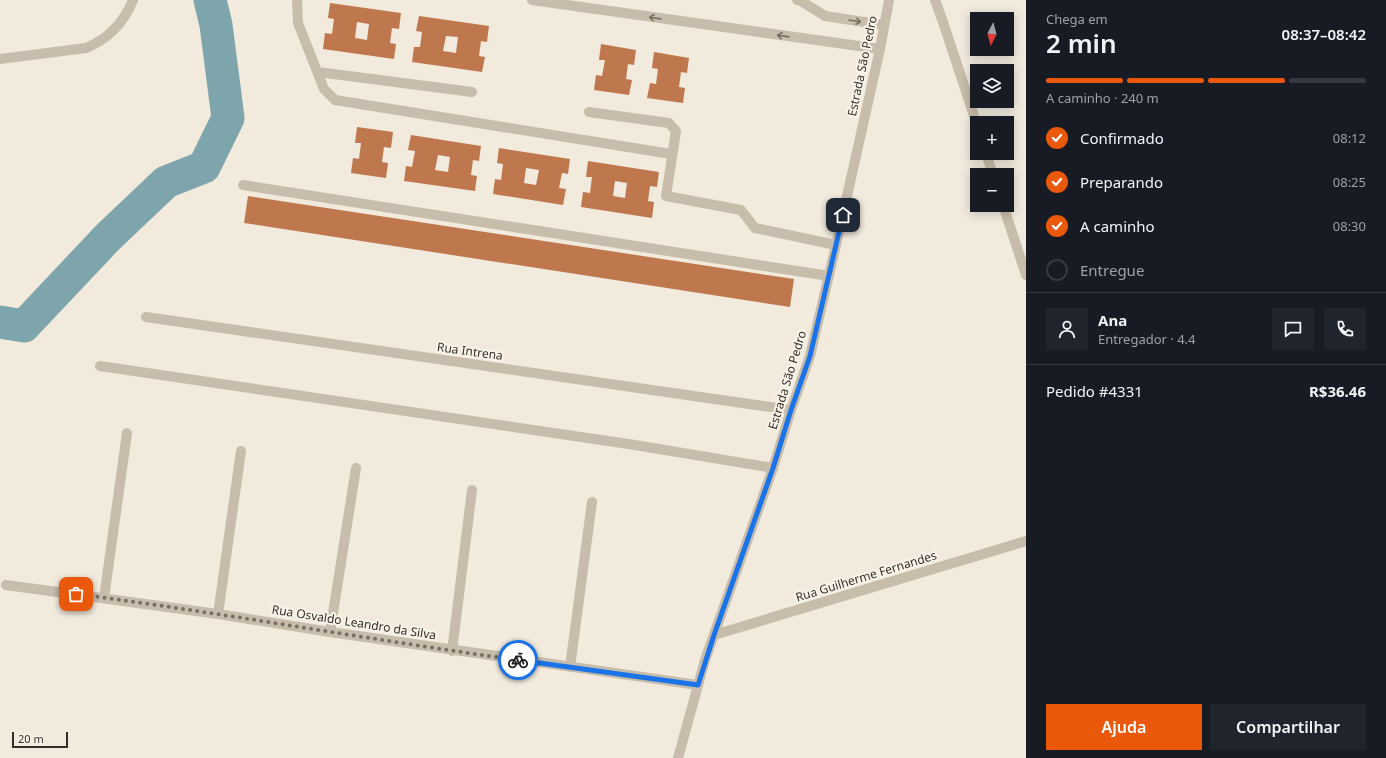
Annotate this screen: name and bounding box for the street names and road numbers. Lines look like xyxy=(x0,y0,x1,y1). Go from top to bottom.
street label: Estrada São Pedro xyxy=(843,14,881,118)
street label: Estrada São Pedro xyxy=(764,328,810,432)
street label: Rua Intrena xyxy=(436,338,504,364)
street label: Rua Guilherme Fernandes xyxy=(793,546,939,606)
street label: Rua Osvaldo Leandro da Silva xyxy=(271,601,437,643)

